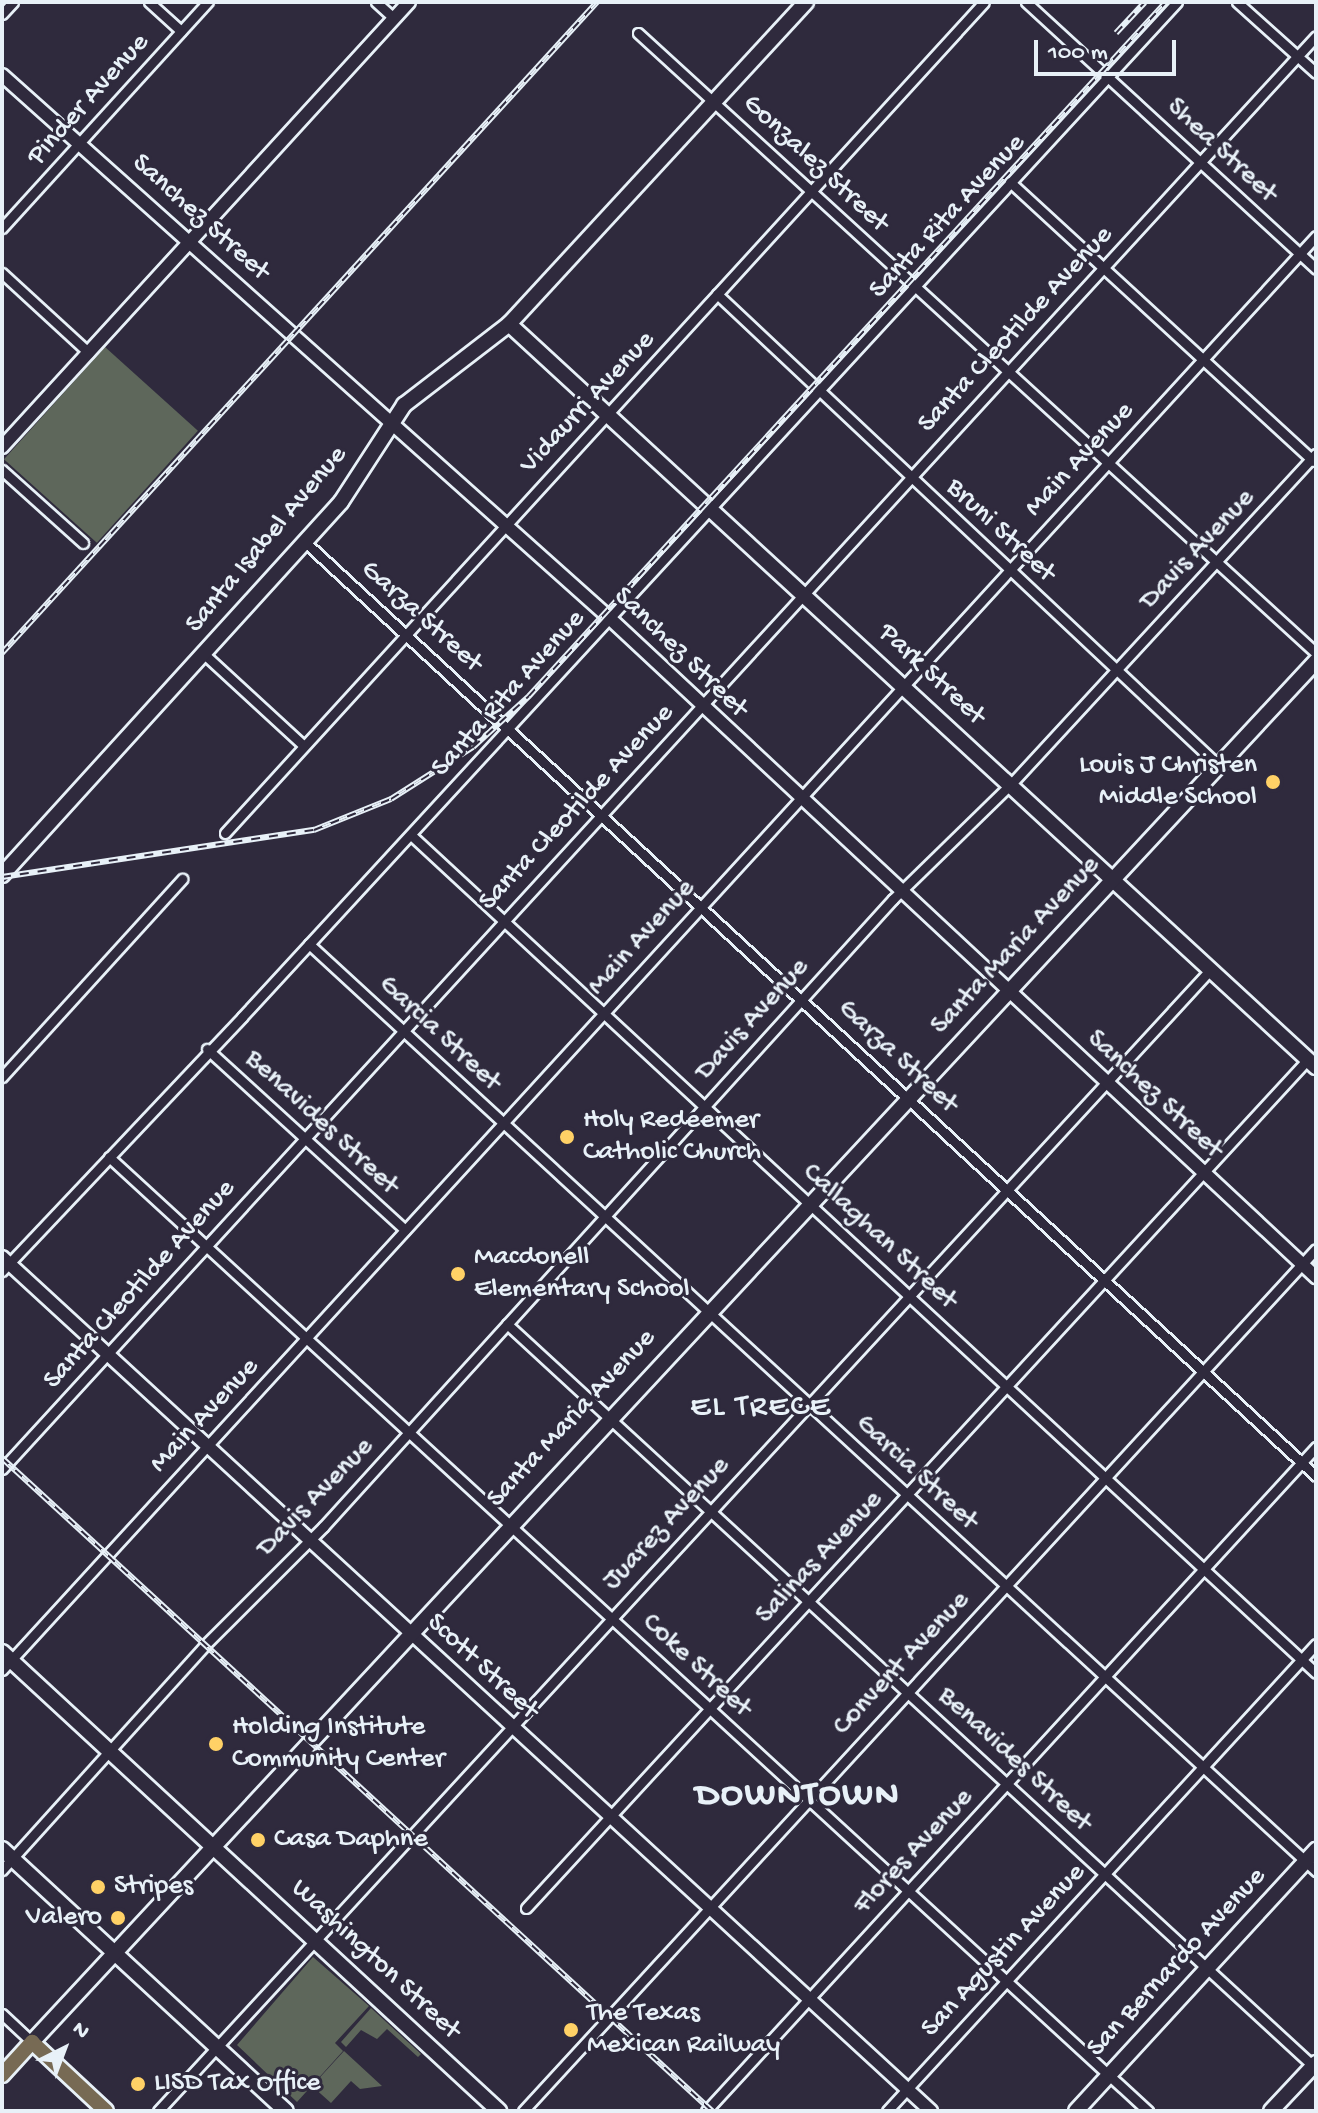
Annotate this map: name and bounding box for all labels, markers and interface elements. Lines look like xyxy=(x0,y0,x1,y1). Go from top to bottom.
scale bar xyxy=(1038,24,1180,74)
street label: Pinder Avenue xyxy=(21,27,157,173)
text: 100 m xyxy=(1048,39,1108,68)
street label: Gonzalez Street xyxy=(735,88,895,240)
street label: Shea Street xyxy=(1159,91,1283,211)
street label: Santa Rita Avenue xyxy=(863,127,1033,307)
street label: Sanchez Street xyxy=(124,147,276,289)
street label: Santa Cleotilde Avenue xyxy=(911,219,1121,441)
street label: Vidaurri Avenue xyxy=(513,324,663,482)
street label: Main Avenue xyxy=(1018,395,1142,525)
street label: Santa Isabel Avenue xyxy=(179,439,355,641)
street label: Bruni Street xyxy=(938,472,1062,590)
street label: Davis Avenue xyxy=(1133,482,1263,618)
street label: Garza Street xyxy=(353,554,489,680)
street label: Sanchez Street xyxy=(606,580,754,726)
street label: Santa Rita Avenue xyxy=(425,603,593,785)
street label: Park Street xyxy=(870,617,992,733)
street label: Santa Cleotilde Avenue xyxy=(472,697,682,919)
place label: Louis J Christen Middle School xyxy=(1079,749,1257,815)
marker: Louis J Christen Middle School xyxy=(1264,773,1282,791)
street label: Santa Maria Avenue xyxy=(924,849,1108,1043)
street label: Main Avenue xyxy=(581,873,703,1003)
street label: Davis Avenue xyxy=(689,952,817,1088)
street label: Garcia Street xyxy=(371,969,507,1099)
street label: Garza Street xyxy=(830,993,964,1121)
street label: Sanchez Street xyxy=(1079,1023,1229,1167)
street label: Benavides Street xyxy=(237,1043,405,1203)
place label: Holy Redeemer Catholic Church xyxy=(583,1104,761,1170)
marker: Holy Redeemer Catholic Church xyxy=(558,1128,576,1146)
street label: Callaghan Street xyxy=(795,1157,963,1317)
street label: Santa Cleotilde Avenue xyxy=(37,1173,243,1397)
place label: Macdonell Elementary School xyxy=(474,1241,690,1307)
marker: Macdonell Elementary School xyxy=(449,1265,467,1283)
street label: Santa Maria Avenue xyxy=(480,1322,664,1516)
street label: Main Avenue xyxy=(143,1351,267,1481)
district label: EL TRECE xyxy=(690,1389,832,1427)
street label: Garcia Street xyxy=(848,1408,984,1538)
street label: Davis Avenue xyxy=(251,1431,381,1565)
street label: Juarez Avenue xyxy=(596,1450,738,1598)
street label: Salinas Avenue xyxy=(749,1484,891,1632)
street label: Convent Avenue xyxy=(826,1585,978,1743)
street label: Scott Street xyxy=(419,1607,545,1727)
street label: Coke Street xyxy=(634,1607,758,1725)
street label: Benavides Street xyxy=(930,1680,1098,1840)
place label: Holding Institute Community Center xyxy=(232,1711,445,1777)
marker: Holding Institute Community Center xyxy=(207,1735,225,1753)
district label: DOWNTOWN xyxy=(696,1775,900,1819)
street label: Flores Avenue xyxy=(847,1782,981,1922)
place label: Casa Daphne xyxy=(274,1823,428,1857)
marker: Casa Daphne xyxy=(249,1831,267,1849)
street label: San Agustin Avenue xyxy=(915,1857,1093,2045)
street label: San Bernardo Avenue xyxy=(1080,1861,1274,2065)
place label: Stripes xyxy=(114,1870,193,1904)
street label: Washington Street xyxy=(283,1873,467,2047)
marker: Stripes xyxy=(89,1878,107,1896)
place label: Valero xyxy=(26,1901,102,1935)
marker: Valero xyxy=(109,1909,127,1927)
place label: The Texas Mexican Railway xyxy=(587,1997,780,2063)
north arrow xyxy=(24,2009,104,2089)
text: N xyxy=(66,2017,94,2046)
marker: The Texas Mexican Railway xyxy=(562,2021,580,2039)
place label: LISD Tax Office xyxy=(154,2067,321,2101)
marker: LISD Tax Office xyxy=(129,2075,147,2093)

